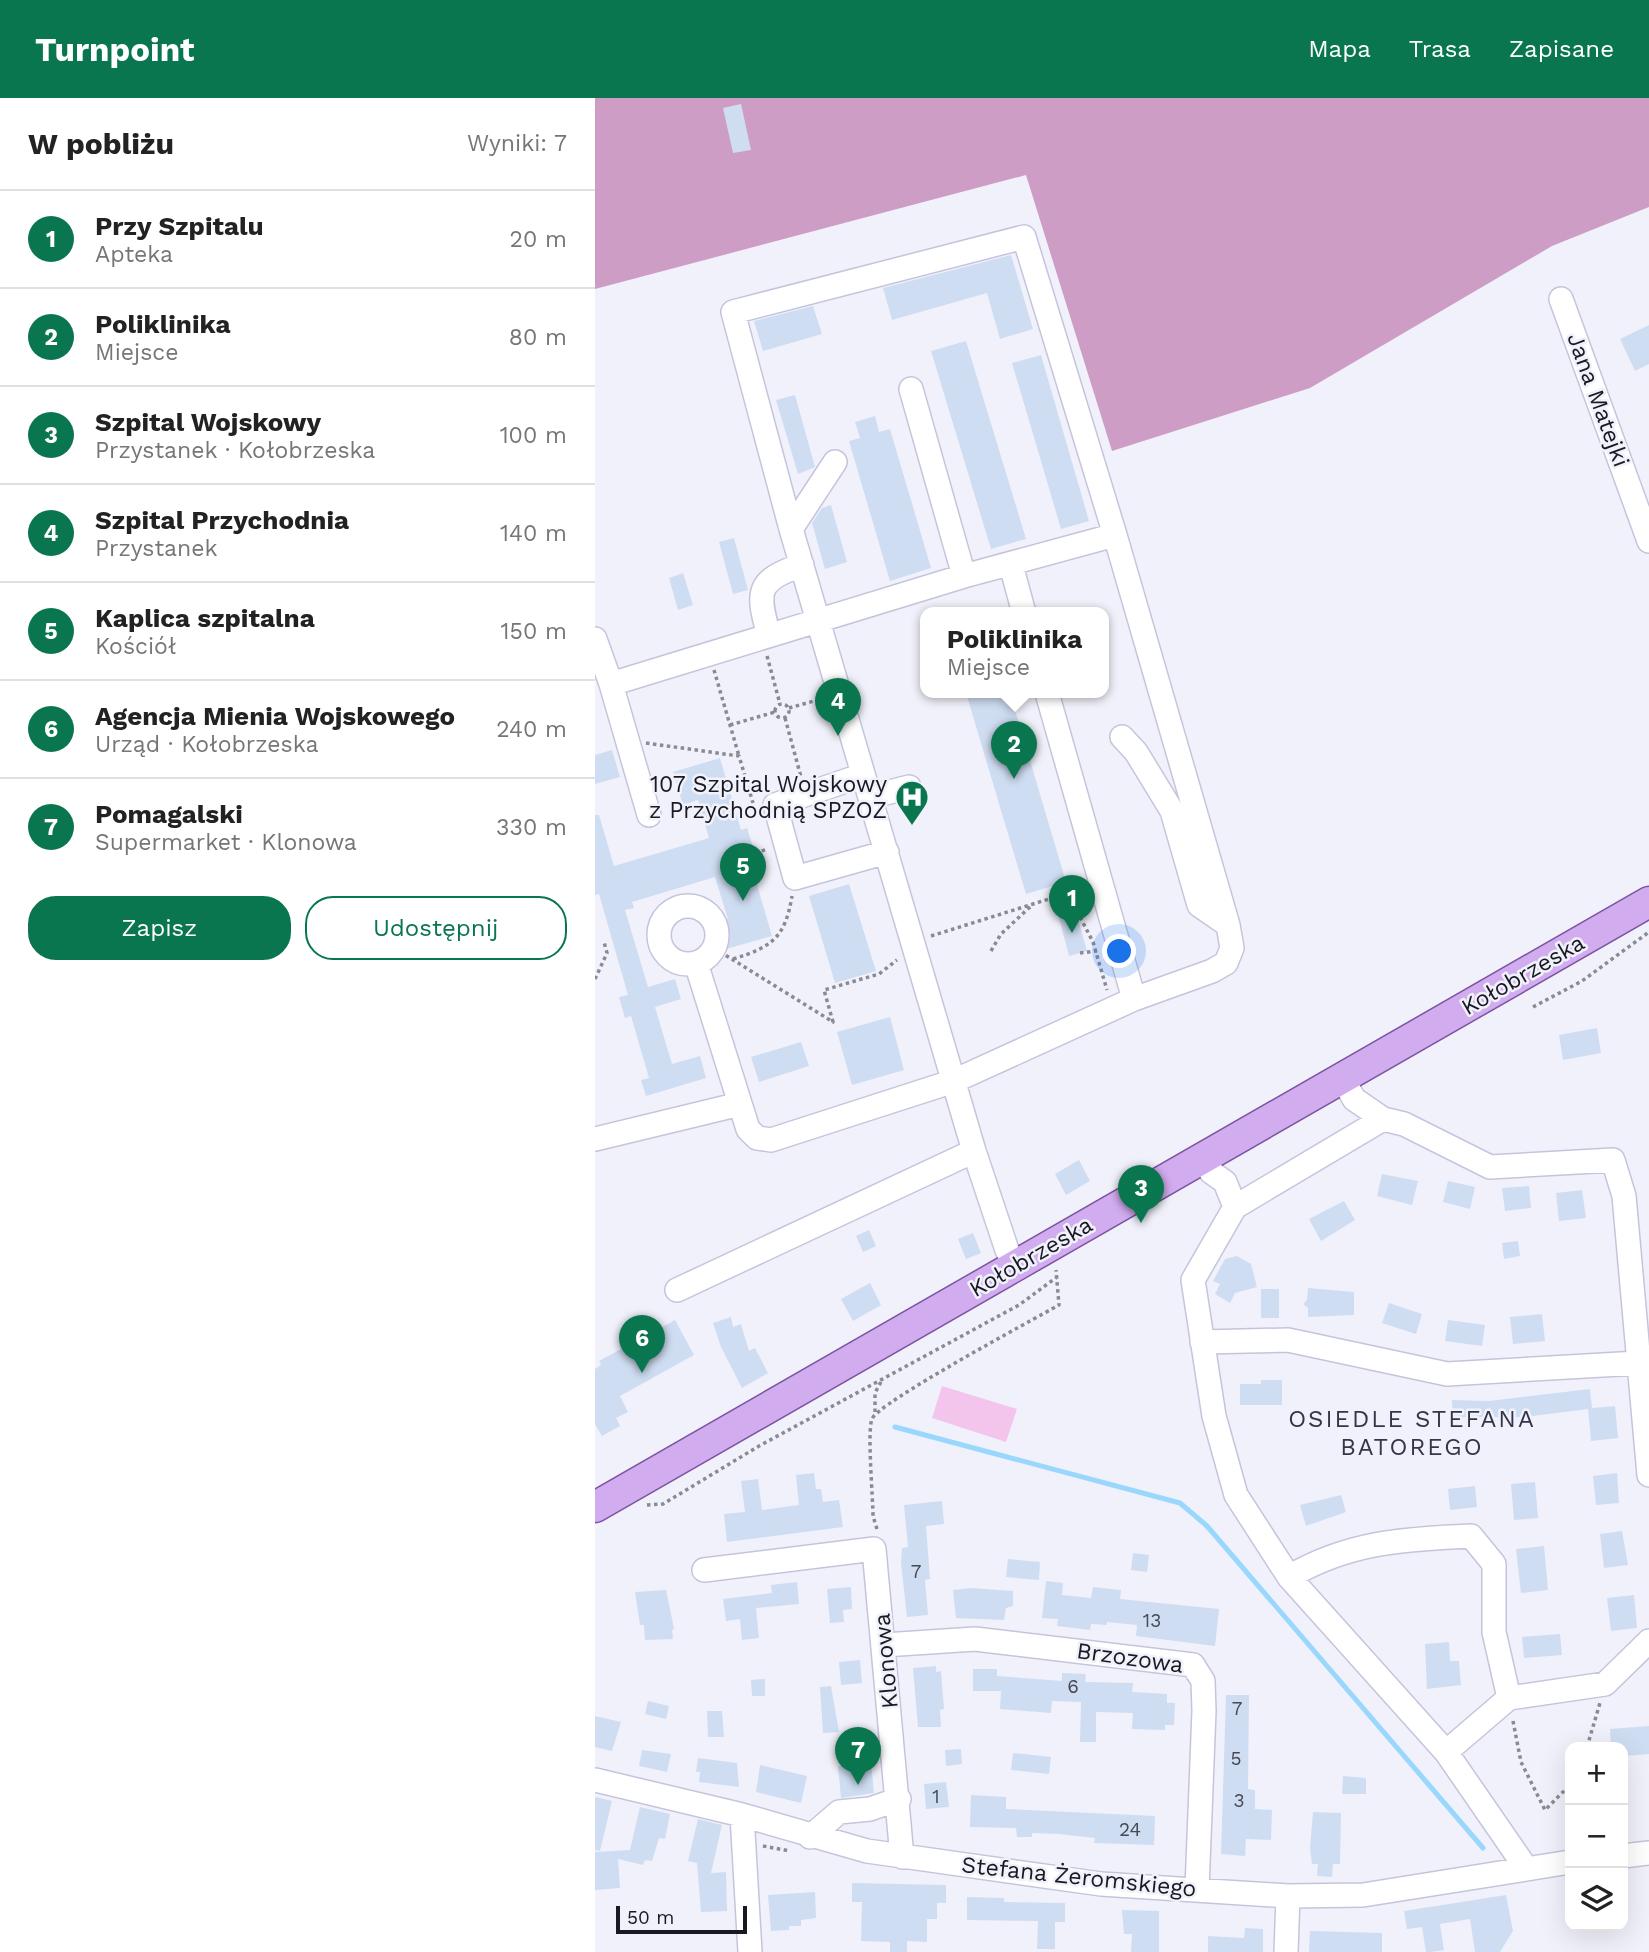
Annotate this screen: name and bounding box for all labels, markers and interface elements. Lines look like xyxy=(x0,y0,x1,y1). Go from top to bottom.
text: Turnpoint xyxy=(35,30,194,69)
text: Mapa xyxy=(1308,35,1371,63)
text: Trasa xyxy=(1409,35,1471,63)
text: Zapisane xyxy=(1509,35,1614,63)
text: W pobliżu xyxy=(28,126,174,161)
text: Wyniki: 7 xyxy=(467,130,567,157)
text: Przy Szpitalu xyxy=(95,211,264,241)
text: 1 xyxy=(46,226,56,253)
text: 20 m xyxy=(510,226,567,253)
text: Apteka xyxy=(95,241,173,268)
text: Poliklinika xyxy=(95,309,231,339)
text: 2 xyxy=(44,324,58,351)
text: 80 m xyxy=(509,324,567,351)
street label: Jana Matejki xyxy=(1561,329,1635,471)
text: Miejsce xyxy=(95,339,178,366)
text: Szpital Wojskowy xyxy=(95,407,321,437)
text: 3 xyxy=(44,422,58,449)
text: 100 m xyxy=(500,422,567,449)
text: Przystanek · Kołobrzeska xyxy=(95,437,375,464)
text: Szpital Przychodnia xyxy=(95,505,349,535)
text: 4 xyxy=(44,520,58,547)
text: 140 m xyxy=(500,520,567,547)
text: Przystanek xyxy=(95,535,218,562)
text: Kaplica szpitalna xyxy=(95,603,315,633)
popup xyxy=(920,607,1109,698)
text: 5 xyxy=(44,618,58,645)
text: 150 m xyxy=(501,618,567,645)
text: Poliklinika xyxy=(947,624,1082,654)
text: Kościół xyxy=(95,633,176,660)
text: Miejsce xyxy=(947,654,1030,681)
pin: 4 xyxy=(815,678,861,736)
text: Agencja Mienia Wojskowego xyxy=(95,701,455,731)
text: 6 xyxy=(44,716,58,743)
text: 240 m xyxy=(496,716,567,743)
pin: 2 xyxy=(991,721,1037,779)
text: Urząd · Kołobrzeska xyxy=(95,731,319,758)
place label: 107 Szpital Wojskowy z Przychodnią SPZOZ xyxy=(649,771,887,824)
hospital icon: 107 Szpital Wojskowy z Przychodnią SPZOZ xyxy=(893,778,931,827)
text: Pomagalski xyxy=(95,799,243,829)
text: 7 xyxy=(44,814,58,841)
text: 330 m xyxy=(496,814,567,841)
text: Supermarket · Klonowa xyxy=(95,829,357,856)
pin: 5 xyxy=(720,843,766,901)
pin: 1 xyxy=(1049,875,1095,933)
button: Zapisz xyxy=(28,896,291,960)
button: Udostępnij xyxy=(305,896,567,960)
street label: Kołobrzeska xyxy=(1457,929,1589,1021)
your location xyxy=(1102,934,1136,968)
pin: 3 xyxy=(1118,1165,1164,1223)
street label: Kołobrzeska xyxy=(965,1211,1097,1303)
pin: 6 xyxy=(619,1315,665,1373)
district label: OSIEDLE STEFANA BATOREGO xyxy=(1288,1405,1536,1461)
house number: 7 xyxy=(911,1560,921,1583)
house number: 13 xyxy=(1143,1609,1161,1632)
street label: Klonowa xyxy=(868,1612,904,1710)
street label: Brzozowa xyxy=(1075,1637,1185,1679)
house number: 6 xyxy=(1067,1675,1079,1698)
house number: 7 xyxy=(1232,1697,1242,1720)
pin: 7 xyxy=(835,1727,881,1785)
map controls xyxy=(1565,1742,1628,1931)
button: + xyxy=(1565,1742,1628,1805)
house number: 5 xyxy=(1230,1747,1242,1770)
house number: 1 xyxy=(932,1785,940,1808)
house number: 3 xyxy=(1233,1789,1245,1812)
button: − xyxy=(1565,1805,1628,1868)
house number: 24 xyxy=(1119,1818,1141,1841)
street label: Stefana Żeromskiego xyxy=(960,1851,1198,1903)
button: layers xyxy=(1565,1868,1628,1931)
scale bar xyxy=(616,1903,747,1935)
text: 50 m xyxy=(627,1906,674,1929)

